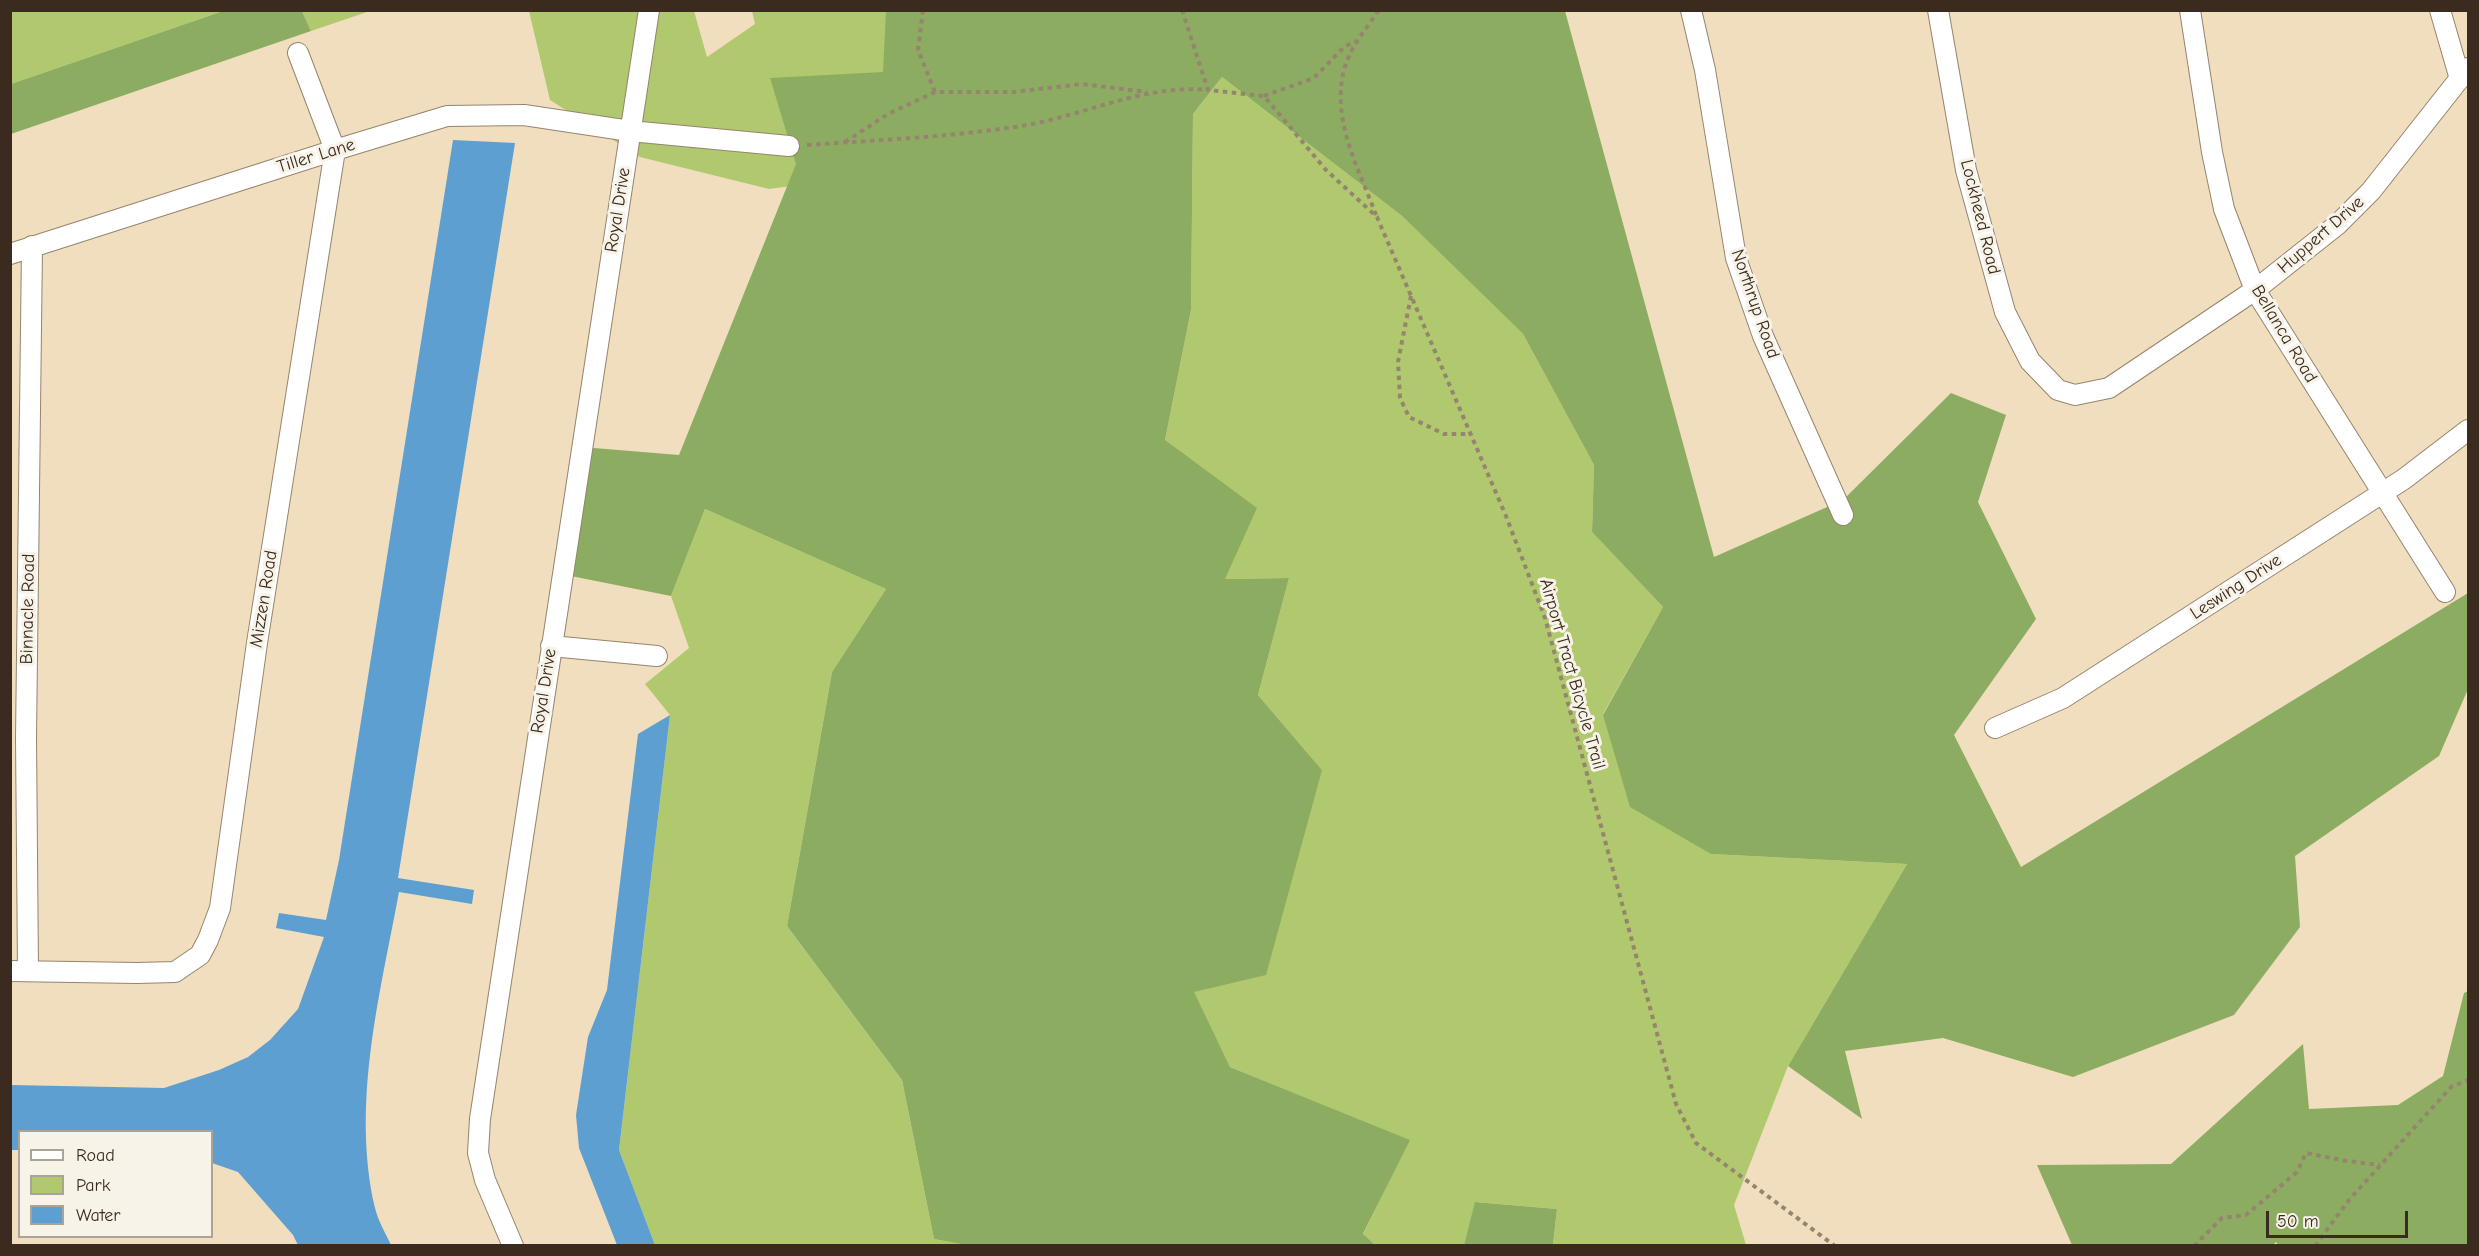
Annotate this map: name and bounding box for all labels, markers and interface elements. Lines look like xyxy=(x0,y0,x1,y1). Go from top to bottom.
street label: Tiller Lane xyxy=(274,134,358,178)
street label: Lockheed Road xyxy=(1955,157,2005,277)
street label: Royal Drive xyxy=(601,166,635,254)
street label: Huppert Drive xyxy=(2273,192,2369,278)
street label: Northrup Road xyxy=(1726,247,1784,361)
street label: Bellanca Road xyxy=(2246,281,2322,387)
street label: Mizzen Road xyxy=(246,549,282,649)
street label: Leswing Drive xyxy=(2186,550,2286,624)
street label: Binnacle Road xyxy=(16,553,40,665)
street label: Airport Tract Bicycle Trail xyxy=(1534,576,1610,772)
street label: Royal Drive xyxy=(527,647,561,735)
legend xyxy=(18,1130,213,1238)
text: Road xyxy=(76,1145,115,1166)
text: Park xyxy=(76,1175,110,1196)
scale bar xyxy=(2269,1199,2412,1237)
text: Water xyxy=(76,1205,120,1226)
text: 50 m xyxy=(2277,1211,2319,1232)

